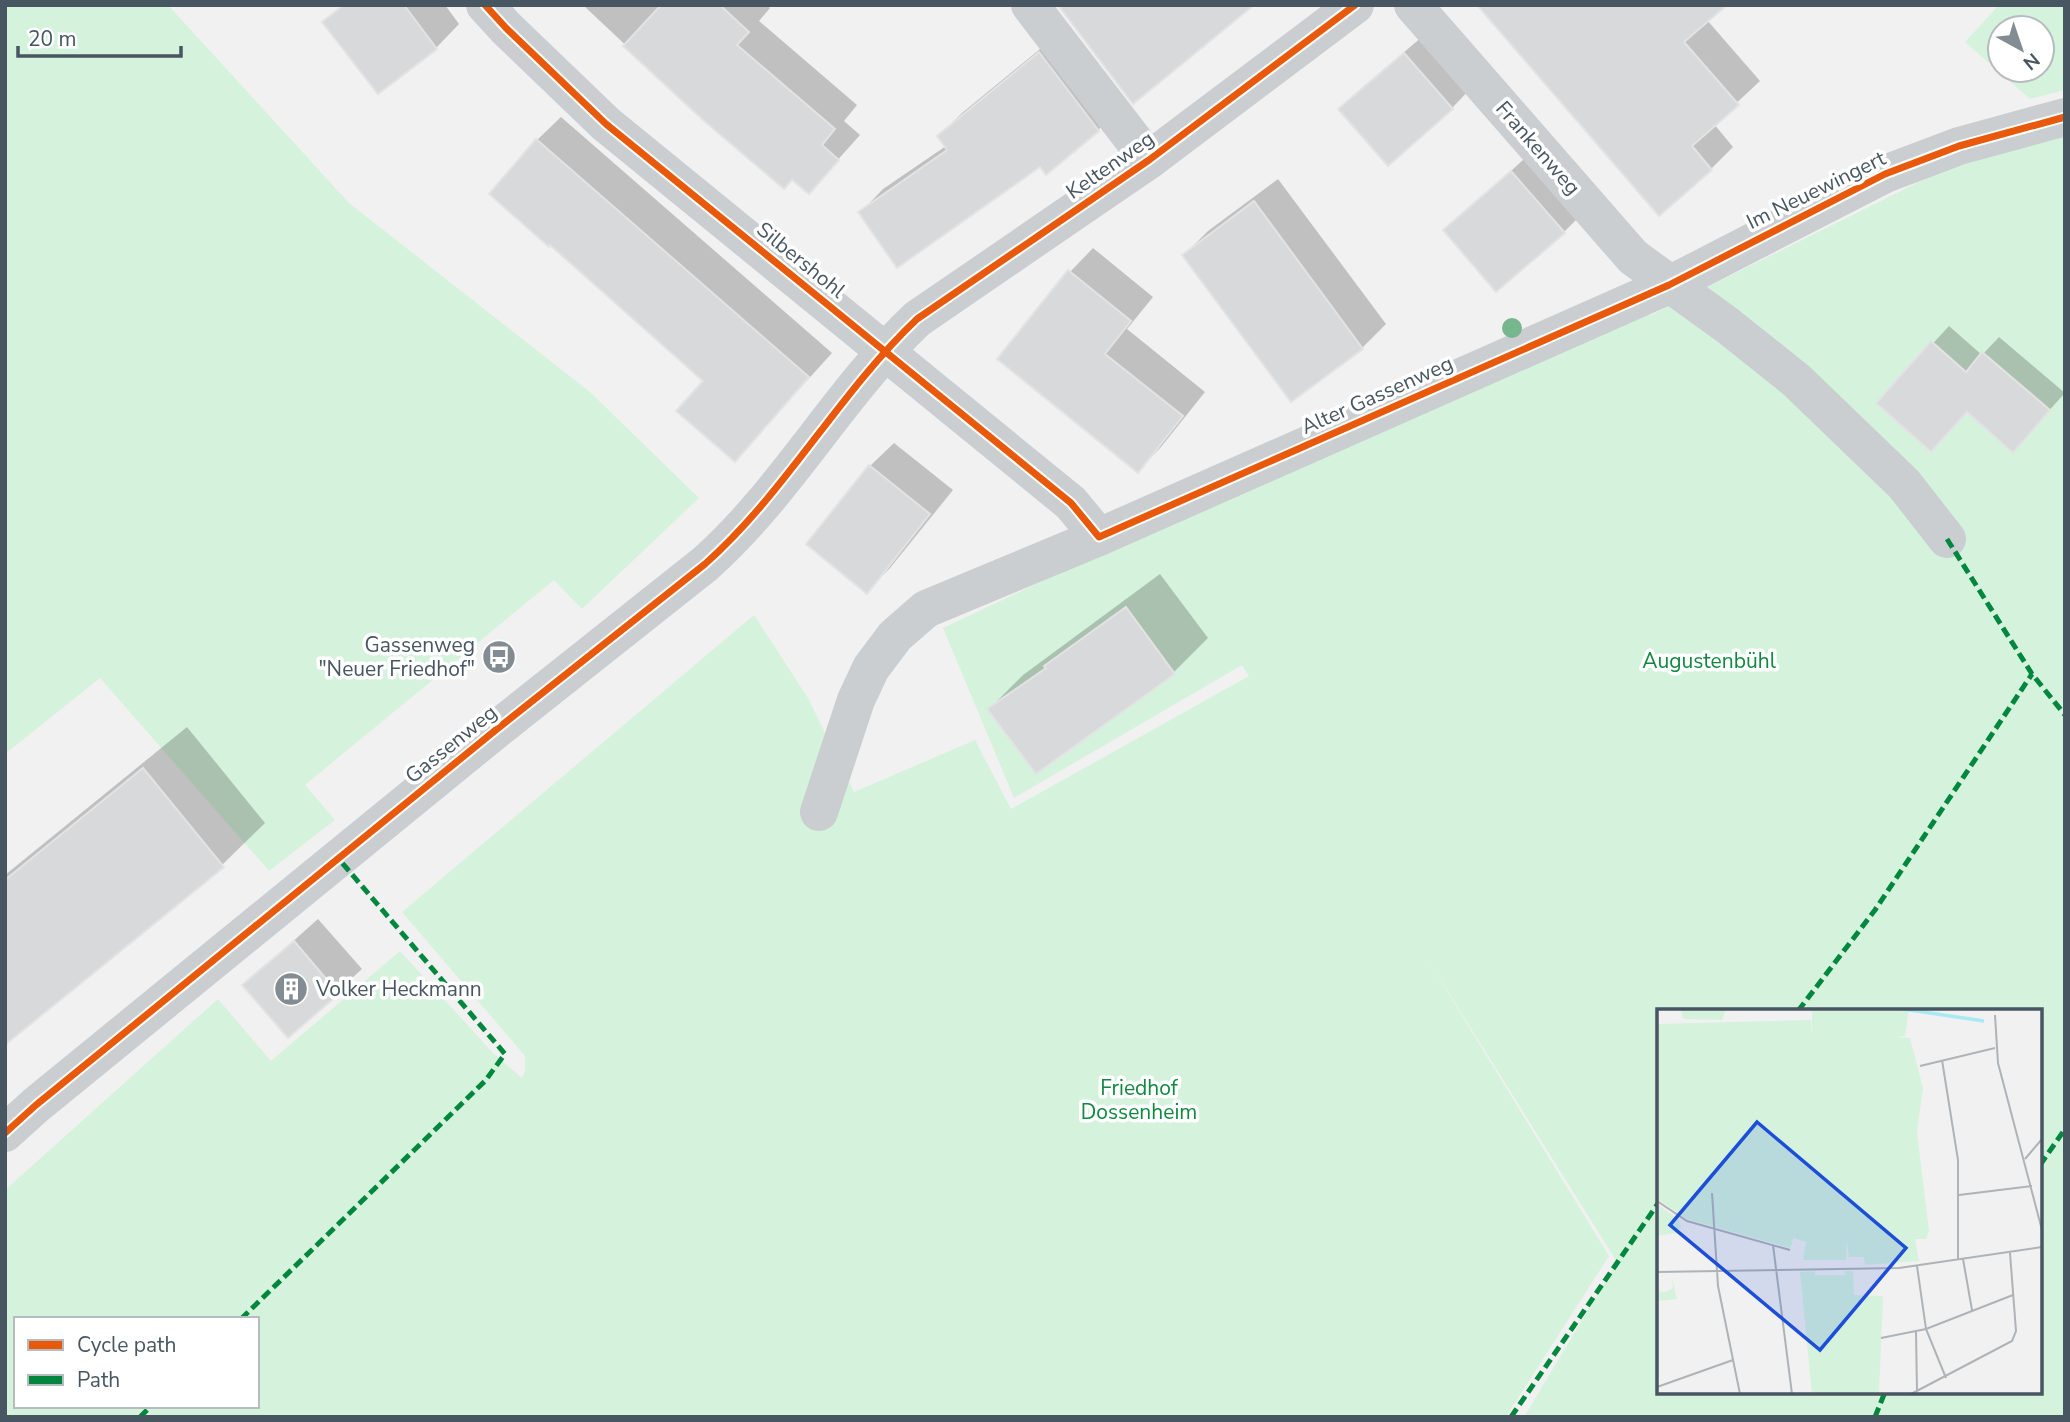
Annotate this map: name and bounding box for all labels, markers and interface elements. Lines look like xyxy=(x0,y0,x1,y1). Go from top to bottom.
scale bar xyxy=(18,14,180,58)
north arrow xyxy=(1986,14,2056,84)
text: 20 m xyxy=(28,25,77,53)
text: N xyxy=(2017,47,2045,76)
street label: Frankenweg xyxy=(1489,95,1587,201)
street label: Keltenweg xyxy=(1060,124,1160,206)
street label: Im Neuewingert xyxy=(1742,144,1891,236)
street label: Silbershohl xyxy=(751,216,852,305)
street label: Alter Gassenweg xyxy=(1297,349,1457,441)
place label: Gassenweg "Neuer Friedhof" xyxy=(318,631,475,683)
bus stop icon: Gassenweg "Neuer Friedhof" xyxy=(480,638,518,676)
park label: Augustenbühl xyxy=(1642,647,1777,675)
street label: Gassenweg xyxy=(399,698,503,790)
building icon: Volker Heckmann xyxy=(272,970,310,1008)
place label: Volker Heckmann xyxy=(315,975,482,1003)
inset map xyxy=(1657,1009,2042,1394)
park label: Friedhof Dossenheim xyxy=(1081,1074,1197,1126)
legend xyxy=(14,1317,259,1408)
text: Cycle path xyxy=(77,1331,176,1359)
text: Path xyxy=(77,1366,120,1394)

